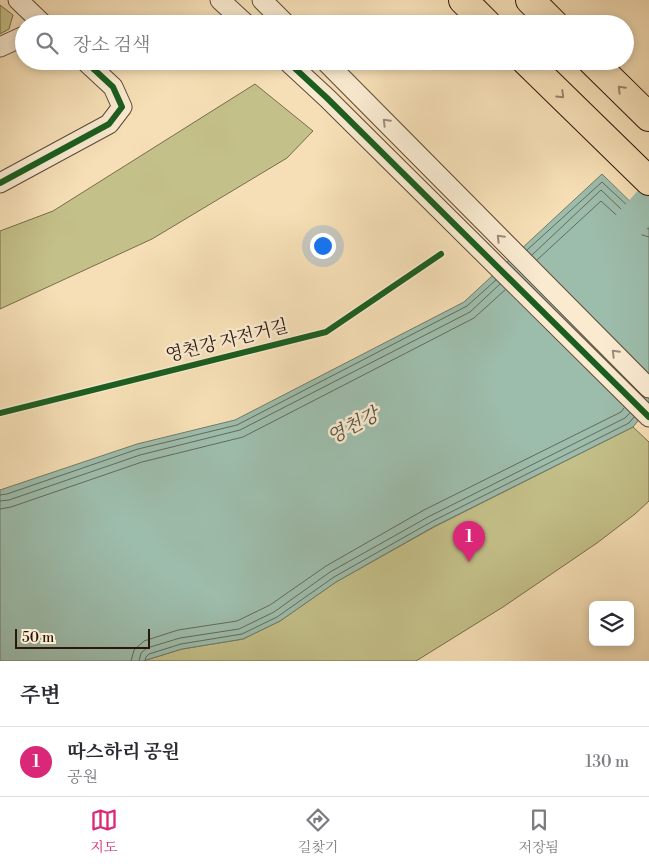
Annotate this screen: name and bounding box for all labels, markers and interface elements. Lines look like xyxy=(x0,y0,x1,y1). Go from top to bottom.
search box xyxy=(15,15,634,70)
icon: search xyxy=(33,29,61,57)
text: 장소 검색 xyxy=(73,33,150,57)
one-way arrow xyxy=(617,86,626,95)
one-way arrow xyxy=(555,89,564,98)
one-way arrow xyxy=(383,119,392,128)
your location xyxy=(310,233,336,259)
one-way arrow xyxy=(497,235,506,244)
street label: 영천강 자전거길 xyxy=(163,315,291,367)
one-way arrow xyxy=(612,350,621,359)
water label: 영천강 xyxy=(323,401,385,450)
pin: 1 xyxy=(453,521,485,562)
map controls xyxy=(589,601,634,646)
button: layers xyxy=(589,601,634,646)
scale bar xyxy=(15,626,150,649)
text: 50 m xyxy=(22,629,54,647)
text: 주변 xyxy=(20,683,61,709)
text: 따스하리 공원 xyxy=(67,740,180,764)
text: 1 xyxy=(32,752,40,772)
text: 130 m xyxy=(585,752,629,772)
text: 공원 xyxy=(67,767,98,787)
tab: 지도 xyxy=(90,806,118,857)
tab: 길찾기 xyxy=(298,806,338,857)
tab: 저장됨 xyxy=(518,806,559,857)

